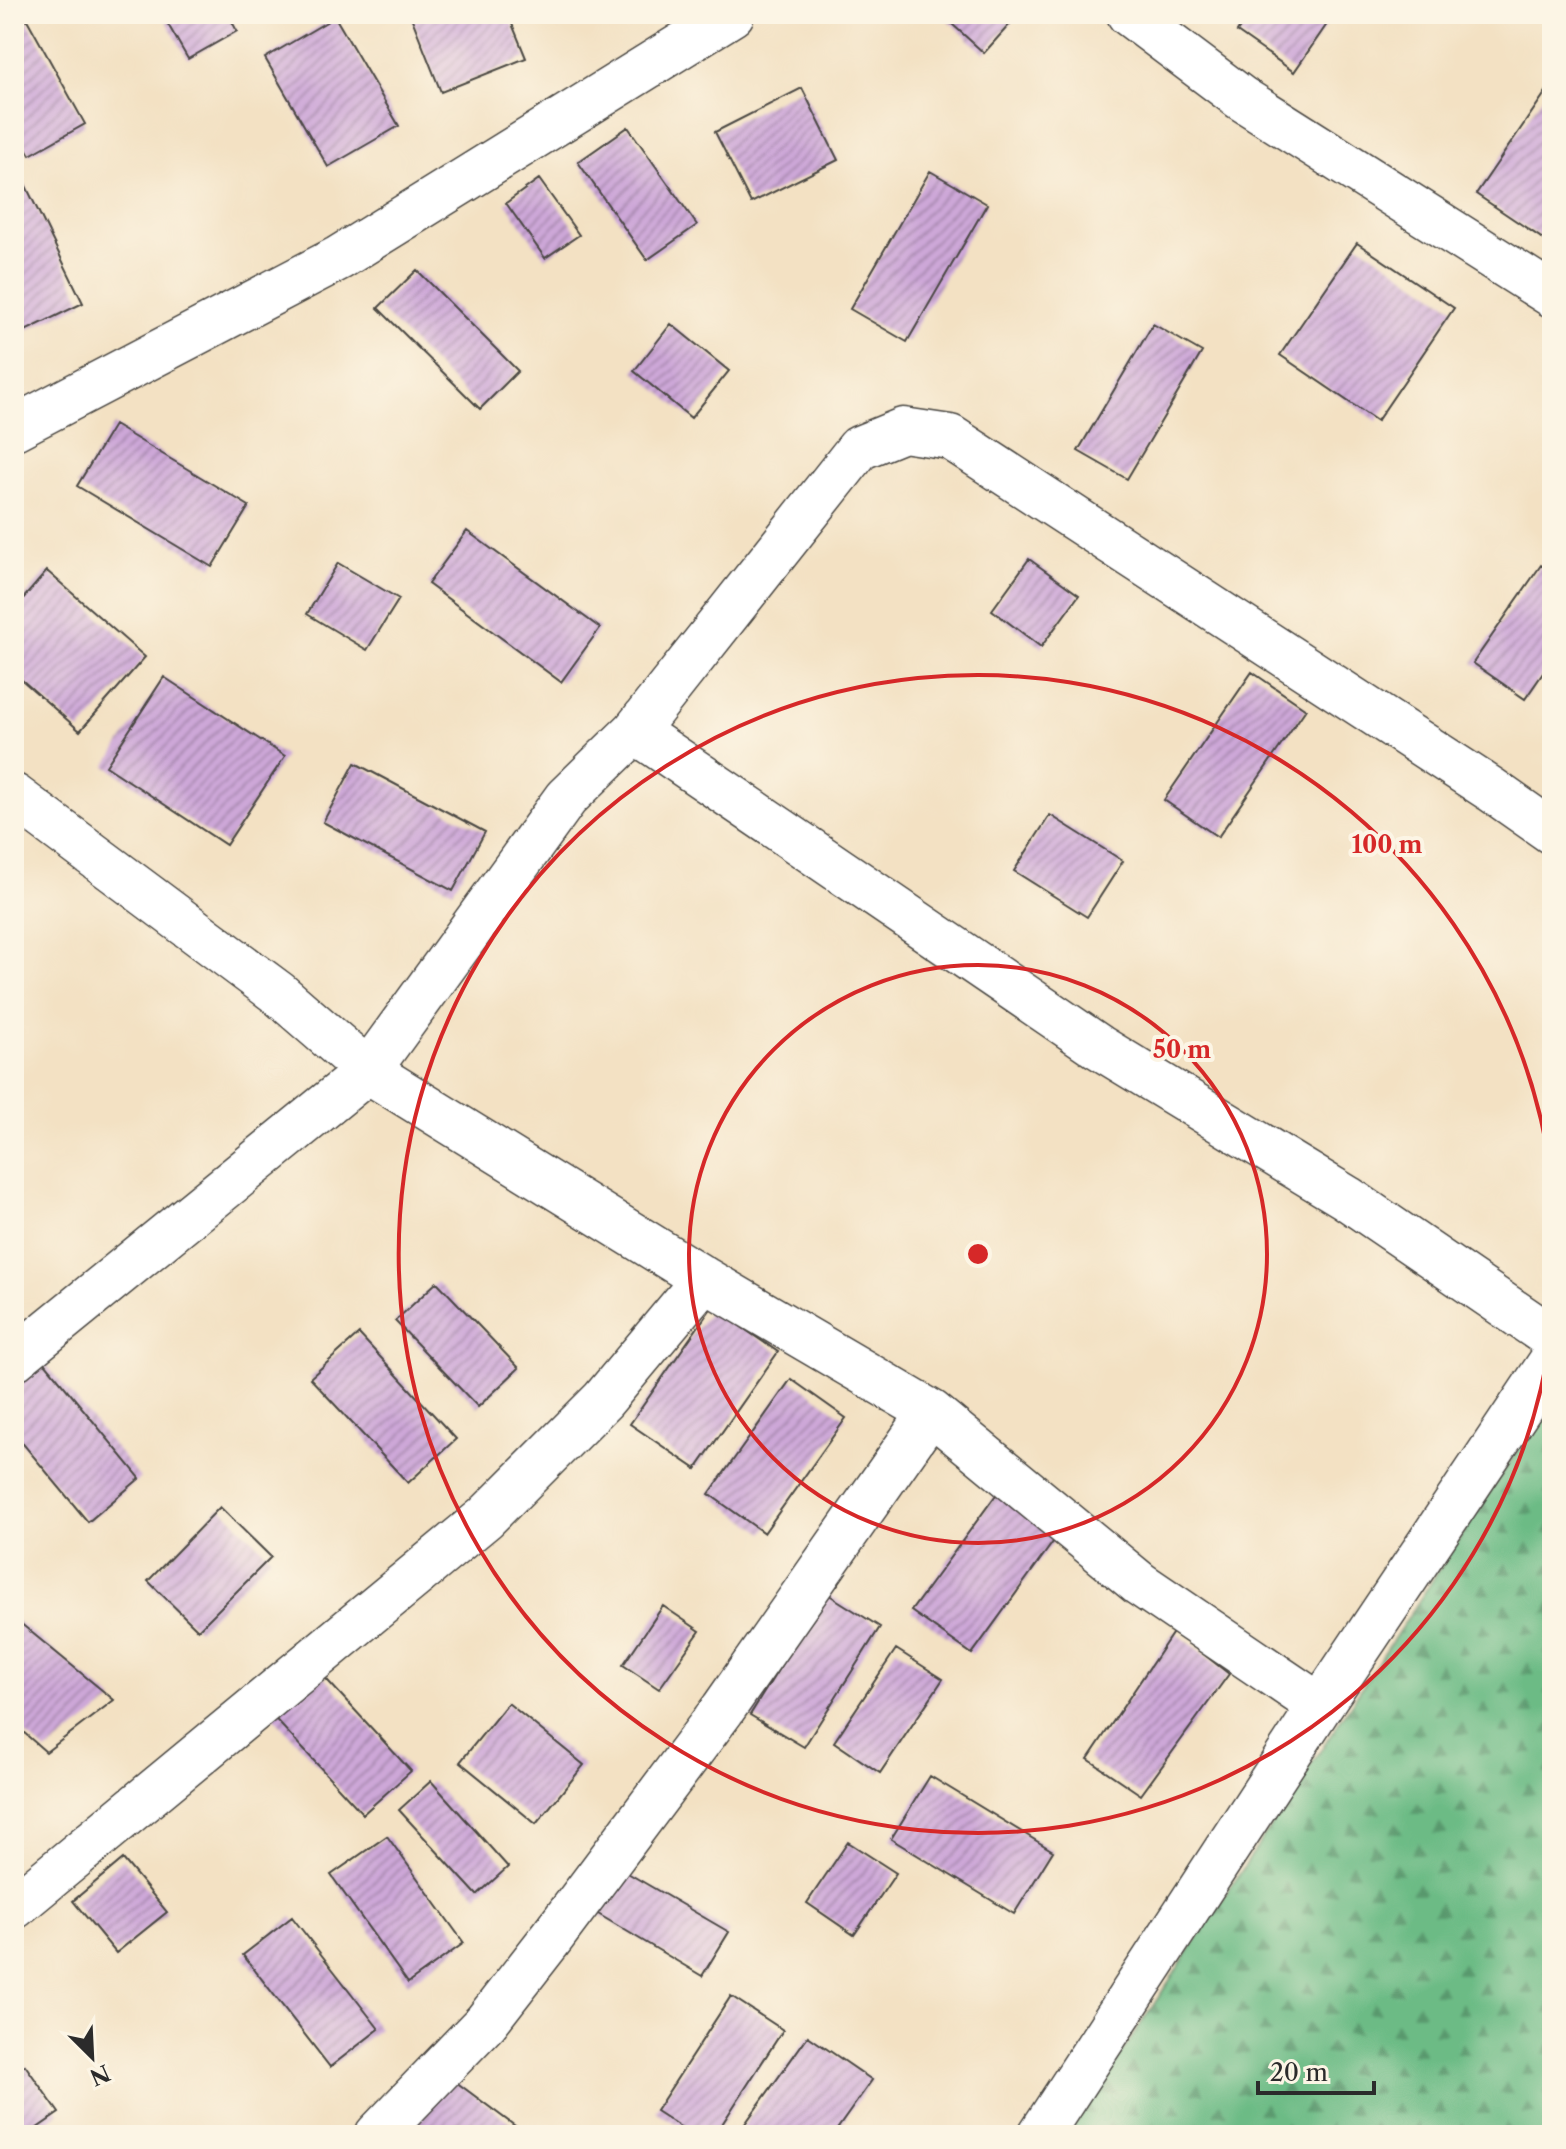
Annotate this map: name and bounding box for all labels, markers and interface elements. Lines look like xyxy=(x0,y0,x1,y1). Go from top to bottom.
text: 100 m xyxy=(1351,830,1423,859)
text: 50 m xyxy=(1153,1035,1211,1064)
centre of rings xyxy=(964,1240,992,1268)
north arrow xyxy=(52,2017,132,2097)
scale bar xyxy=(1258,2045,1374,2095)
text: 20 m xyxy=(1270,2058,1328,2087)
text: N xyxy=(86,2059,114,2091)

